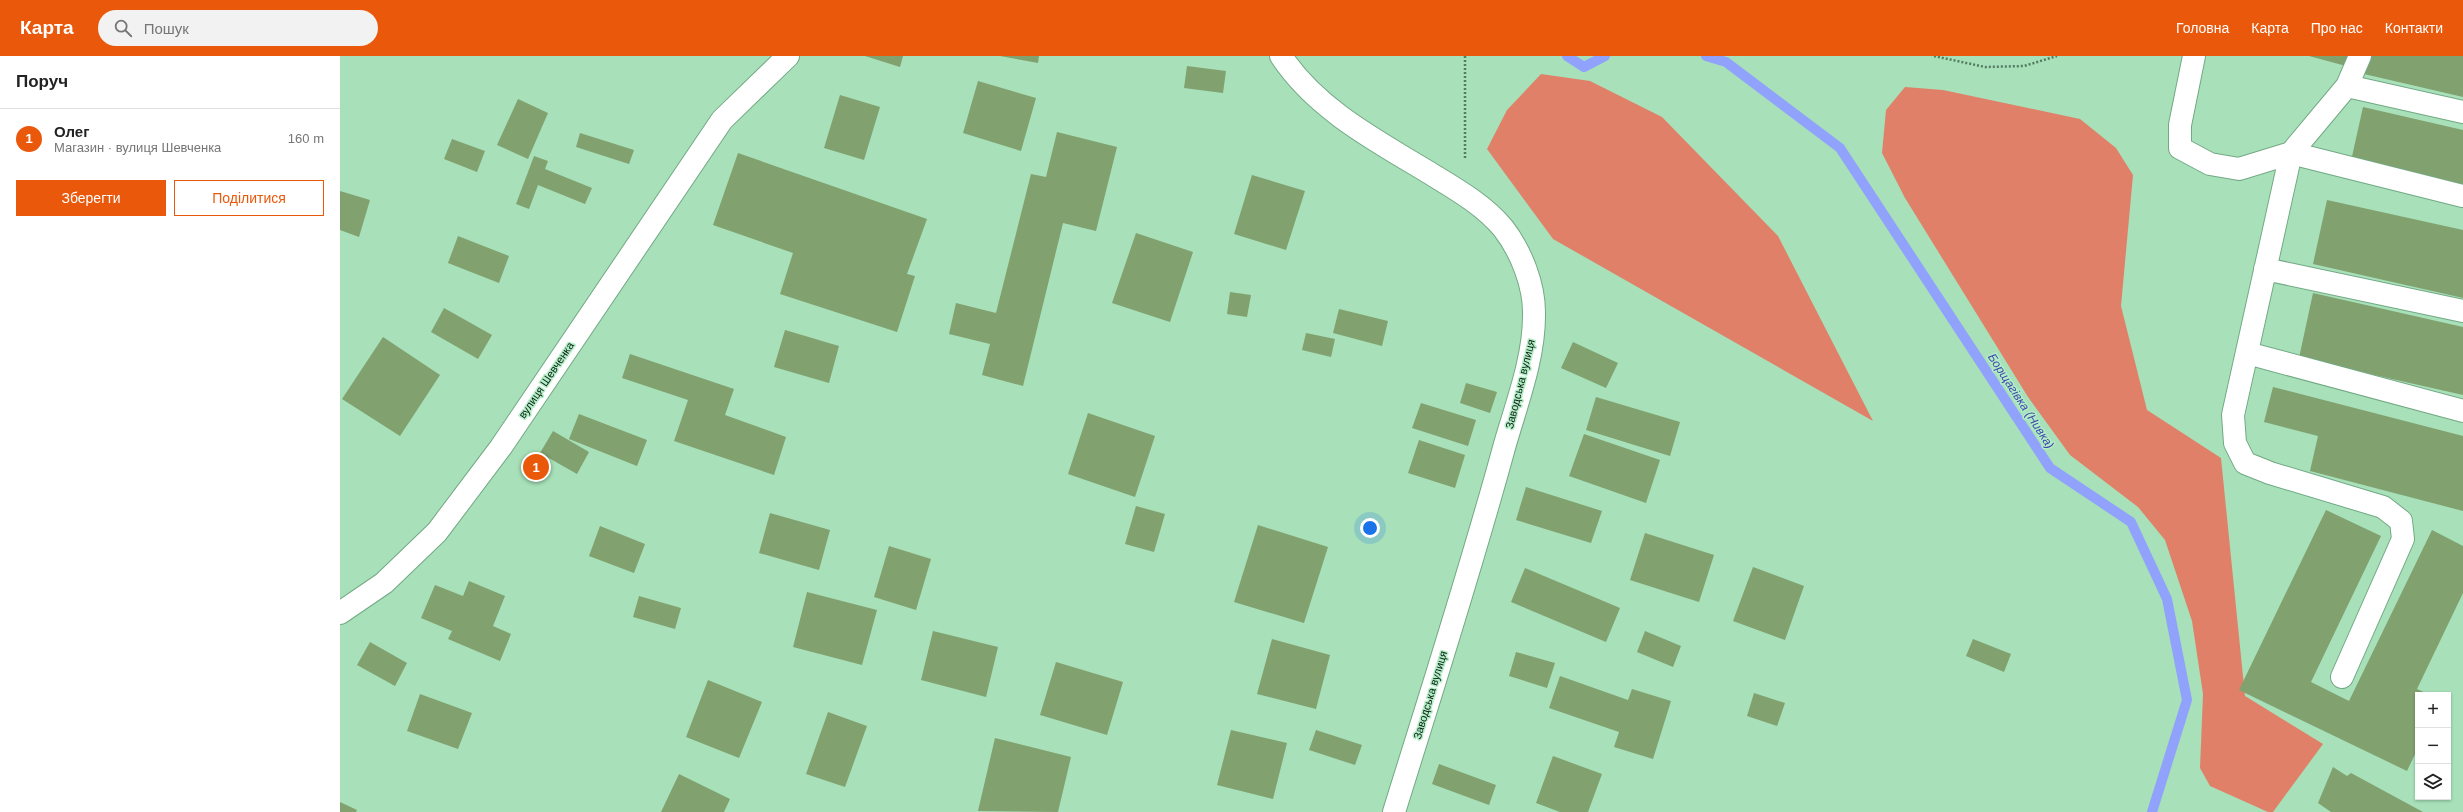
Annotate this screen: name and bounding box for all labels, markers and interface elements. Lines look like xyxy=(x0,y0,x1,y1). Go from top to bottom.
search box xyxy=(98,10,378,46)
text: Карта xyxy=(20,17,74,38)
icon: search xyxy=(112,17,134,39)
text: Пошук xyxy=(144,20,189,37)
text: Головна xyxy=(2176,20,2229,36)
text: Карта xyxy=(2251,20,2289,36)
text: Про нас xyxy=(2311,20,2363,36)
text: Контакти xyxy=(2385,20,2443,36)
text: Поруч xyxy=(16,72,68,91)
text: Олег xyxy=(54,123,89,140)
text: 1 xyxy=(25,131,33,146)
text: 160 m xyxy=(288,131,324,146)
text: Магазин · вулиця Шевченка xyxy=(54,140,221,155)
button: Зберегти xyxy=(16,180,166,216)
button: Поділитися xyxy=(174,180,324,216)
street label: Заводська вулиця xyxy=(1503,338,1537,430)
street label: вулиця Шевченка xyxy=(516,339,576,420)
water label: Борщагівка (Нивка) xyxy=(1985,351,2057,451)
pin: 1 xyxy=(523,452,549,482)
your location xyxy=(1360,518,1380,538)
street label: Заводська вулиця xyxy=(1411,649,1449,741)
map controls xyxy=(2415,692,2451,800)
button: + xyxy=(2415,692,2451,728)
button: − xyxy=(2415,728,2451,764)
button: layers xyxy=(2415,764,2451,800)

